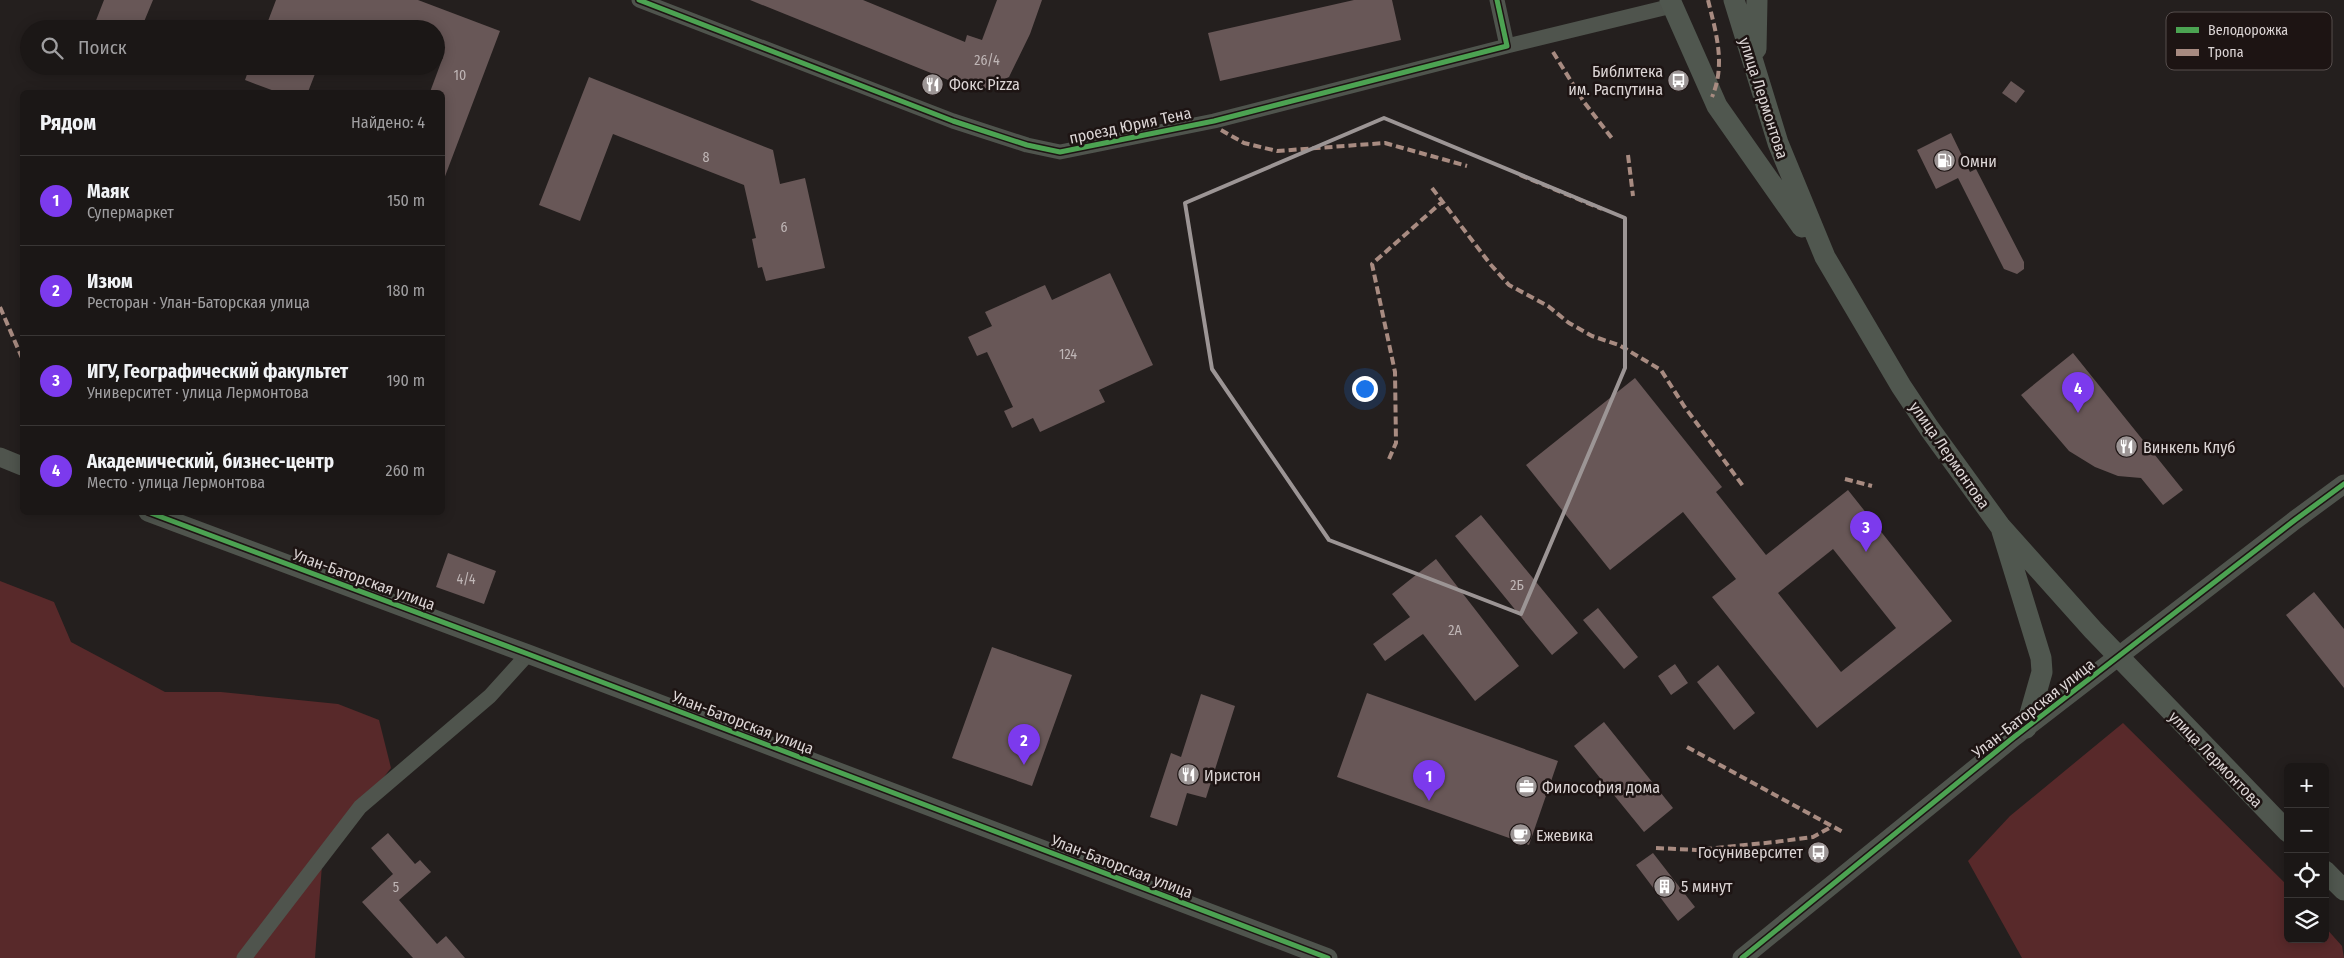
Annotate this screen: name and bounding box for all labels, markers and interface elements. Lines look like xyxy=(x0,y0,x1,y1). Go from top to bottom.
legend xyxy=(2166,12,2332,70)
search box xyxy=(20,20,445,75)
text: Велодорожка xyxy=(2208,22,2288,39)
icon: search xyxy=(38,34,66,62)
street label: улица Лермонтова xyxy=(1735,35,1792,161)
text: Поиск xyxy=(78,36,127,59)
text: Тропа xyxy=(2208,44,2244,61)
house number: 26/4 xyxy=(974,52,1000,69)
place label: Библитека им. Распутина xyxy=(1568,62,1663,99)
house number: 10 xyxy=(454,67,466,84)
bus stop icon: Библитека им. Распутина xyxy=(1667,68,1691,92)
restaurant icon: Фокс Pizza xyxy=(921,72,945,96)
place label: Фокс Pizza xyxy=(949,75,1020,94)
street label: проезд Юрия Тена xyxy=(1067,103,1193,148)
text: Рядом xyxy=(40,110,96,136)
text: Найдено: 4 xyxy=(351,113,425,132)
house number: 8 xyxy=(703,149,710,166)
fuel station icon: Омни xyxy=(1932,149,1956,173)
place label: Омни xyxy=(1960,152,1997,171)
text: Маяк xyxy=(87,180,129,203)
text: 1 xyxy=(53,191,59,210)
text: 150 m xyxy=(387,191,425,210)
text: Супермаркет xyxy=(87,203,174,222)
house number: 6 xyxy=(781,219,788,236)
text: Изюм xyxy=(87,270,133,293)
text: 2 xyxy=(52,281,60,300)
text: 180 m xyxy=(386,281,425,300)
text: Ресторан · Улан-Баторская улица xyxy=(87,293,310,312)
house number: 124 xyxy=(1059,346,1077,363)
text: ИГУ, Географический факультет xyxy=(87,360,348,383)
text: 3 xyxy=(52,371,60,390)
text: 190 m xyxy=(387,371,425,390)
pin: 4 xyxy=(2062,372,2094,413)
your location xyxy=(1352,376,1378,402)
text: Университет · улица Лермонтова xyxy=(87,383,309,402)
street label: улица Лермонтова xyxy=(1906,398,1994,513)
restaurant icon: Винкель Клуб xyxy=(2115,435,2139,459)
place label: Винкель Клуб xyxy=(2143,438,2236,457)
text: Академический, бизнес-центр xyxy=(87,450,334,473)
text: 4 xyxy=(52,461,60,480)
text: 260 m xyxy=(386,461,425,480)
text: Место · улица Лермонтова xyxy=(87,473,265,492)
pin: 3 xyxy=(1850,511,1882,552)
street label: Улан-Баторская улица xyxy=(289,545,438,614)
house number: 4/4 xyxy=(456,571,476,588)
house number: 2Б xyxy=(1510,577,1524,594)
house number: 2А xyxy=(1448,622,1462,639)
street label: Улан-Баторская улица xyxy=(1968,655,2098,763)
street label: Улан-Баторская улица xyxy=(668,686,816,758)
street label: улица Лермонтова xyxy=(2165,707,2267,812)
pin: 2 xyxy=(1008,724,1040,765)
pin: 1 xyxy=(1413,760,1445,801)
restaurant icon: Иристон xyxy=(1176,763,1200,787)
map controls xyxy=(2284,763,2329,943)
button: + xyxy=(2284,763,2329,808)
place label: Иристон xyxy=(1204,766,1261,785)
office icon: Философия дома xyxy=(1514,775,1538,799)
place label: Философия дома xyxy=(1542,778,1660,797)
button: − xyxy=(2284,808,2329,853)
cafe icon: Ежевика xyxy=(1508,823,1532,847)
place label: Ежевика xyxy=(1536,826,1593,845)
street label: Улан-Баторская улица xyxy=(1047,830,1195,902)
bus stop icon: Госуниверситет xyxy=(1807,840,1831,864)
place label: Госуниверситет xyxy=(1698,843,1804,862)
button: locate xyxy=(2284,853,2329,898)
building icon: 5 минут xyxy=(1653,874,1677,898)
place label: 5 минут xyxy=(1681,877,1733,896)
house number: 5 xyxy=(393,879,399,896)
button: layers xyxy=(2284,898,2329,943)

